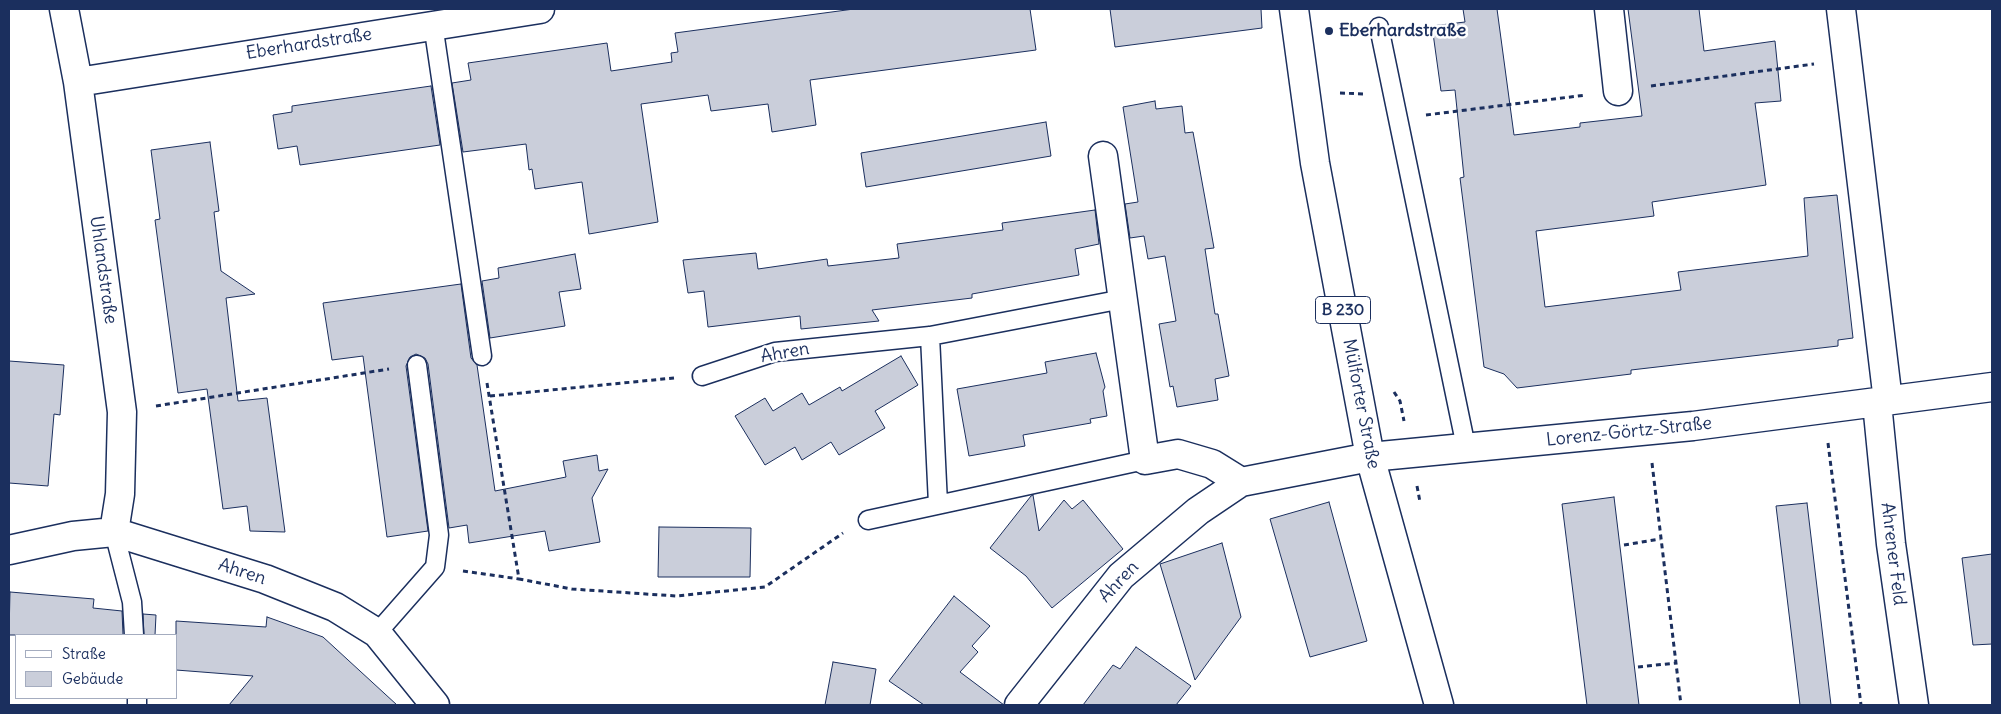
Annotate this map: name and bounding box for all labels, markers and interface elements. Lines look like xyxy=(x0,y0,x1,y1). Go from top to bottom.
place label: Eberhardstraße xyxy=(1339,20,1466,42)
street label: Eberhardstraße xyxy=(245,23,373,65)
marker: Eberhardstraße xyxy=(1323,25,1335,37)
street label: Uhlandstraße xyxy=(85,214,121,326)
road number: B 230 xyxy=(1316,296,1370,324)
street label: Mülforter Straße xyxy=(1338,337,1384,471)
street label: Ahren xyxy=(759,338,811,368)
street label: Lorenz-Görtz-Straße xyxy=(1545,413,1713,451)
street label: Ahrener Feld xyxy=(1876,501,1910,607)
street label: Ahren xyxy=(215,554,269,590)
street label: Ahren xyxy=(1094,557,1144,607)
legend xyxy=(15,634,178,699)
text: Straße xyxy=(62,644,106,663)
text: Gebäude xyxy=(62,669,123,688)

